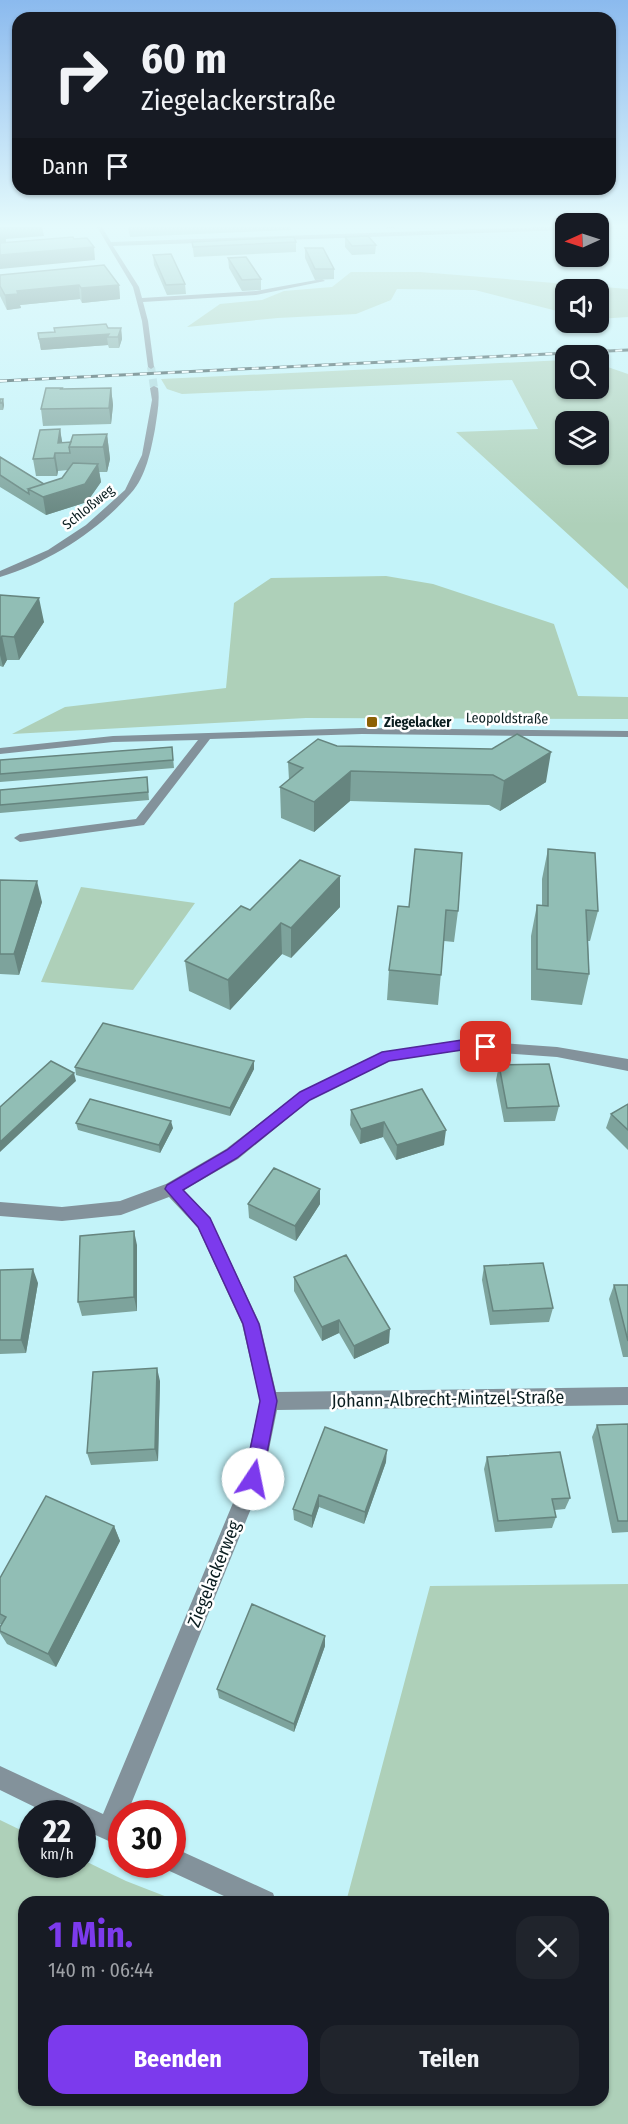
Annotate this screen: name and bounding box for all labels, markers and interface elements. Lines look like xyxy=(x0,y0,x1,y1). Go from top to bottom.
text: 60 m xyxy=(141,34,227,84)
icon: right xyxy=(42,36,120,114)
text: Ziegelackerstraße xyxy=(141,85,336,117)
icon: arrive xyxy=(101,150,134,183)
text: Dann xyxy=(42,153,89,180)
north arrow xyxy=(555,213,609,267)
map controls xyxy=(555,213,609,465)
button: sound xyxy=(555,279,609,333)
button: search xyxy=(555,345,609,399)
button: layers xyxy=(555,411,609,465)
street label: Schloßweg xyxy=(59,481,118,533)
street label: Leopoldstraße xyxy=(466,709,548,728)
place label: Ziegelacker xyxy=(384,714,452,731)
marker: Ziegelacker xyxy=(365,715,379,729)
pin xyxy=(460,1021,511,1072)
icon: arrive xyxy=(469,1030,502,1063)
street label: Johann-Albrecht-Mintzel-Straße xyxy=(332,1386,565,1412)
position arrow xyxy=(221,1447,285,1511)
street label: Ziegelackerweg xyxy=(183,1517,246,1630)
speed limit sign: 30 xyxy=(108,1800,186,1878)
text: 22 xyxy=(43,1814,71,1850)
text: km/h xyxy=(40,1845,74,1863)
text: 1 Min. xyxy=(48,1913,133,1957)
button: close xyxy=(516,1916,579,1979)
text: 140 m · 06:44 xyxy=(48,1958,153,1982)
button: Beenden xyxy=(48,2025,308,2094)
button: Teilen xyxy=(320,2025,579,2094)

